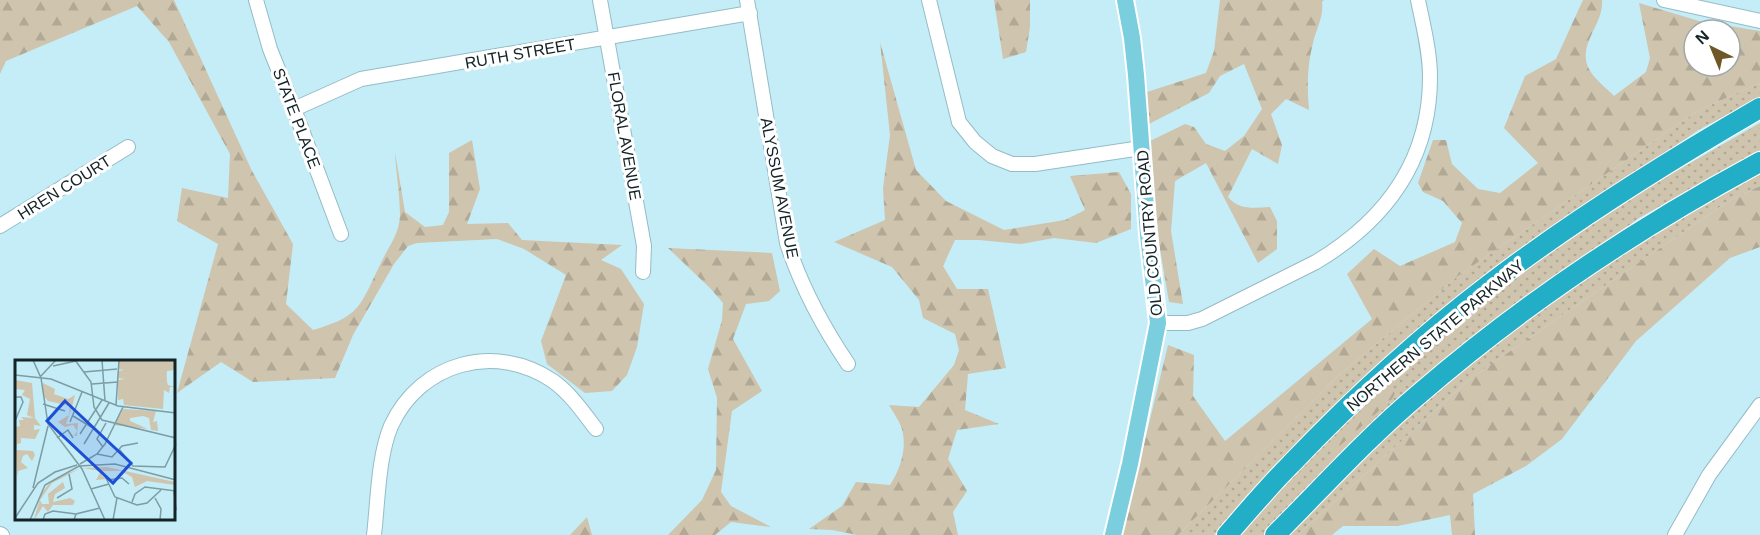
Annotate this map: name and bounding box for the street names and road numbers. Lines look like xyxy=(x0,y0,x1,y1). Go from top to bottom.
street label: RUTH STREET xyxy=(463,35,577,72)
street label: STATE PLACE xyxy=(270,66,323,171)
street label: FLORAL AVENUE xyxy=(605,71,644,201)
street label: ALYSSUM AVENUE xyxy=(757,116,802,260)
street label: OLD COUNTRY ROAD xyxy=(1134,149,1165,317)
street label: HREN COURT xyxy=(15,152,114,223)
street label: NORTHERN STATE PARKWAY xyxy=(1343,256,1527,414)

